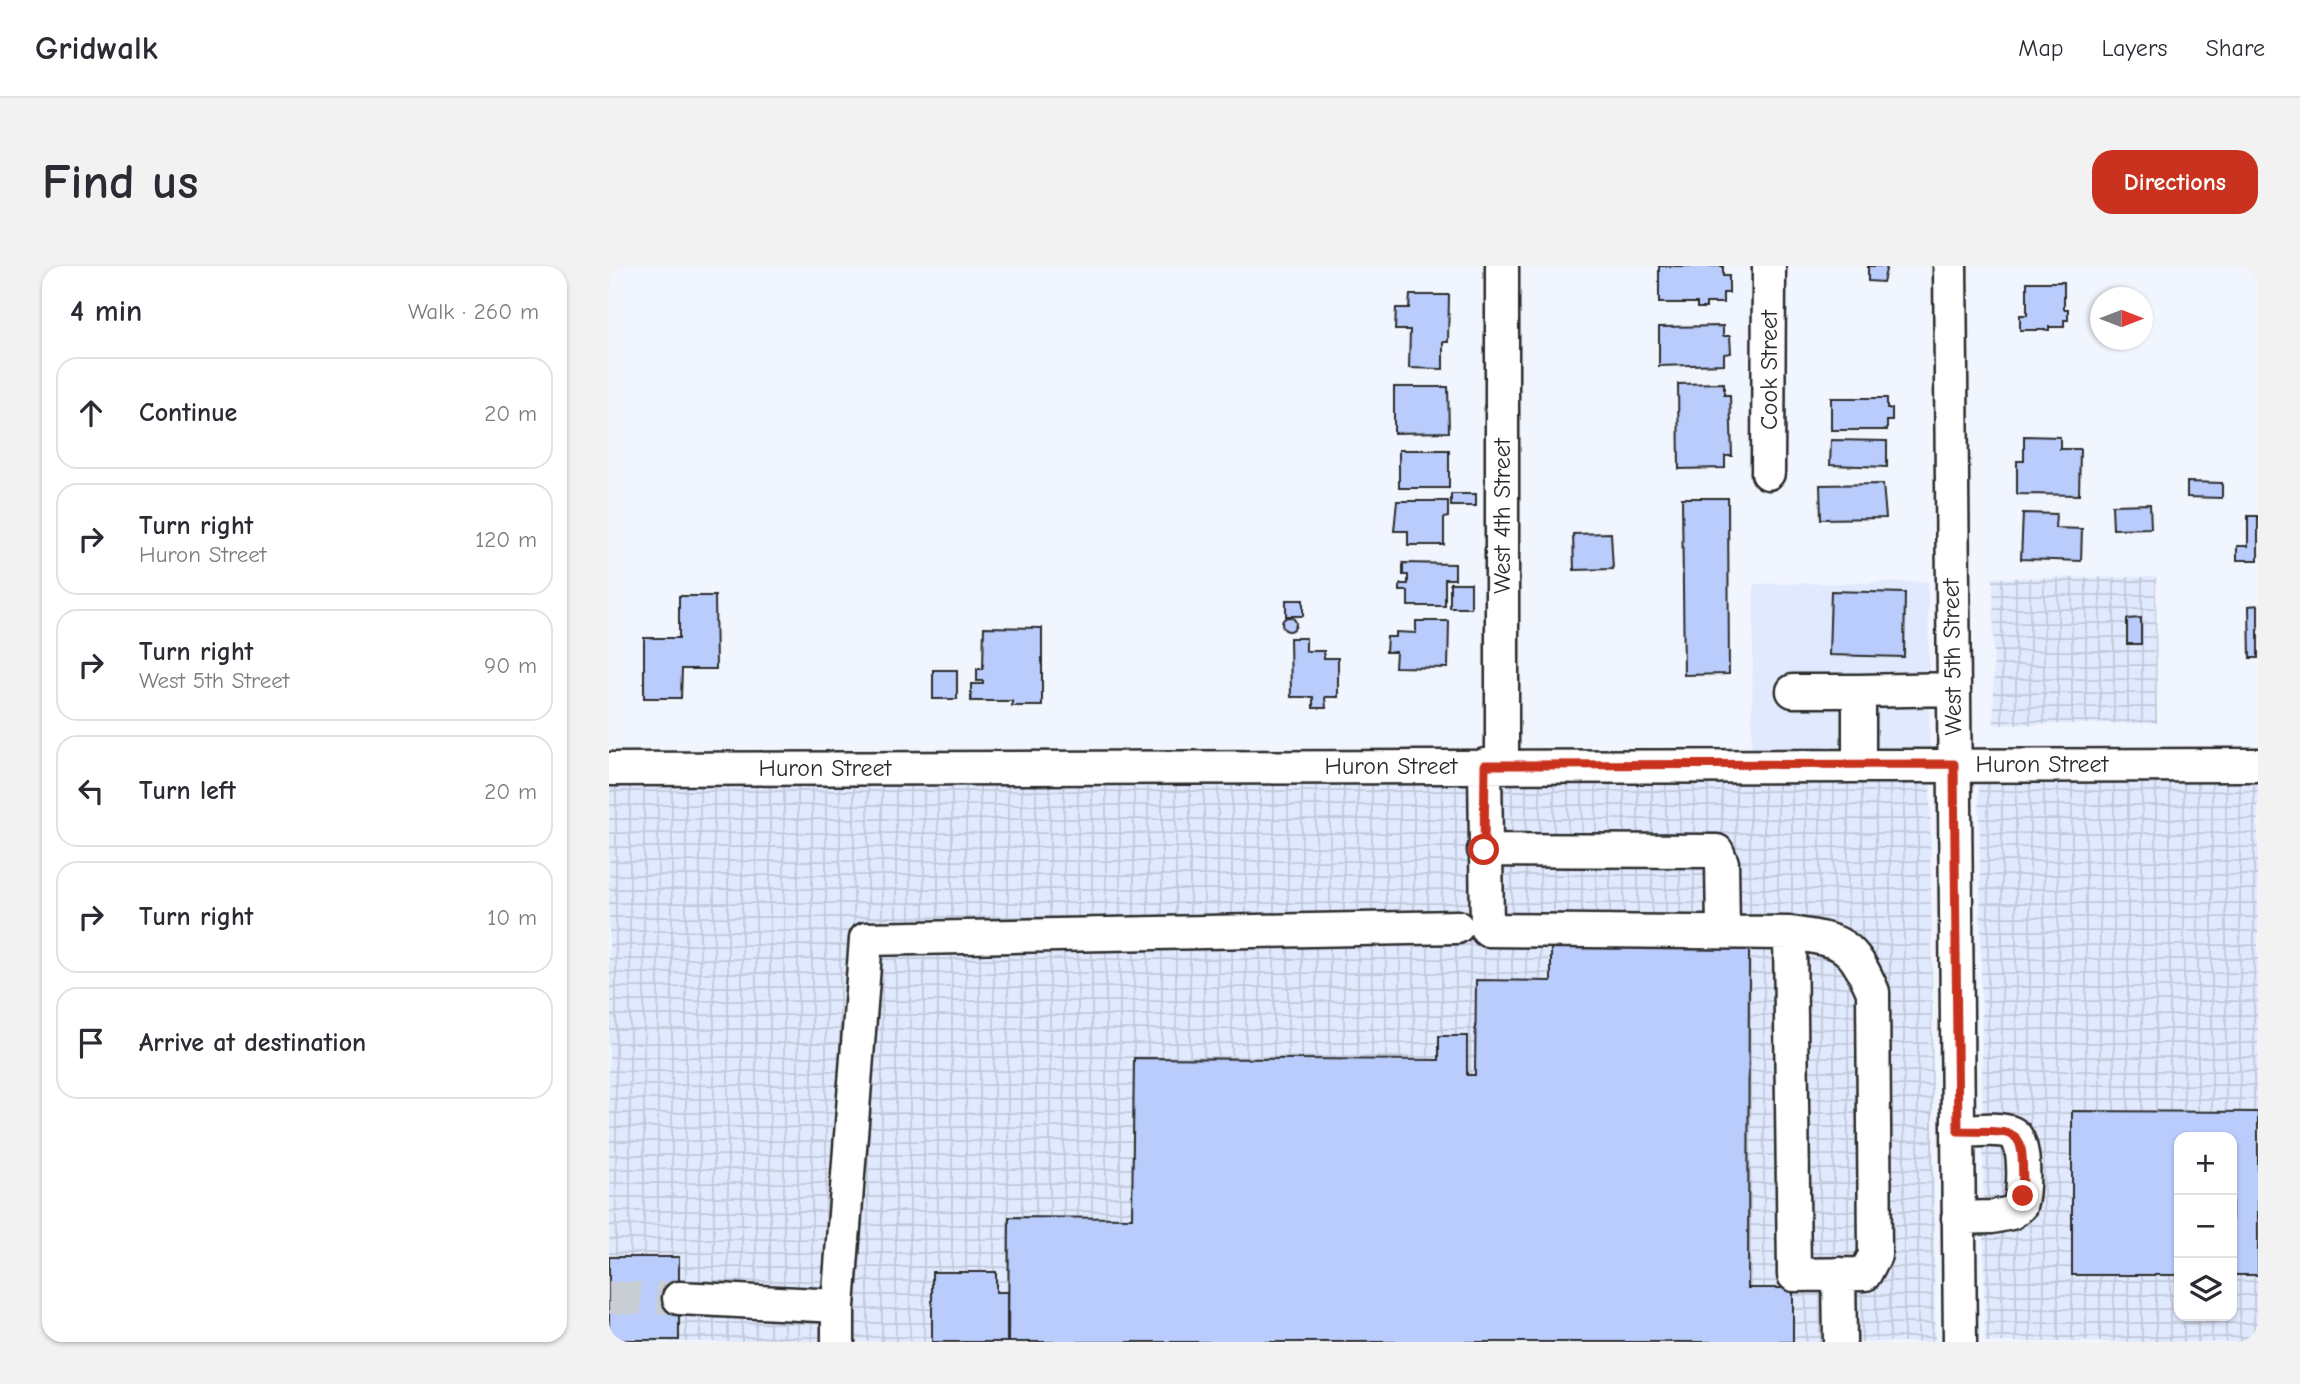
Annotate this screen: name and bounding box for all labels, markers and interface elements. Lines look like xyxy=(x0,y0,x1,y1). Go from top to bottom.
text: Gridwalk xyxy=(35,29,158,67)
text: Map xyxy=(2018,34,2064,62)
text: Layers xyxy=(2102,34,2167,62)
text: Share xyxy=(2205,34,2265,62)
button: Directions xyxy=(2092,150,2258,214)
text: Find us xyxy=(42,154,198,210)
north arrow xyxy=(2090,287,2153,350)
text: 4 min xyxy=(70,294,142,329)
text: Walk · 260 m xyxy=(408,298,539,325)
street label: Cook Street xyxy=(1755,309,1783,430)
icon: ahead xyxy=(72,394,110,432)
text: Continue xyxy=(139,398,237,428)
text: 20 m xyxy=(484,400,537,427)
street label: West 4th Street xyxy=(1488,437,1516,594)
text: Turn right xyxy=(139,511,253,541)
icon: right xyxy=(72,520,110,558)
text: 120 m xyxy=(475,526,537,553)
text: Huron Street xyxy=(139,541,266,568)
street label: West 5th Street xyxy=(1937,577,1967,736)
text: Turn right xyxy=(139,637,253,667)
icon: right xyxy=(72,646,110,684)
text: 90 m xyxy=(484,652,537,679)
text: West 5th Street xyxy=(139,667,289,694)
street label: Huron Street xyxy=(1976,750,2110,778)
street label: Huron Street xyxy=(1325,752,1459,780)
street label: Huron Street xyxy=(759,754,893,782)
icon: left xyxy=(72,772,110,810)
text: Turn left xyxy=(139,776,236,806)
text: 20 m xyxy=(484,778,537,805)
route start xyxy=(1468,834,1499,865)
icon: right xyxy=(72,898,110,936)
text: Turn right xyxy=(139,902,253,932)
text: 10 m xyxy=(487,904,537,931)
icon: arrive xyxy=(72,1024,110,1062)
text: Arrive at destination xyxy=(139,1028,366,1058)
map controls xyxy=(2174,1132,2237,1321)
button: + xyxy=(2174,1132,2237,1195)
route end xyxy=(2007,1180,2038,1211)
button: − xyxy=(2174,1195,2237,1258)
button: layers xyxy=(2174,1258,2237,1321)

